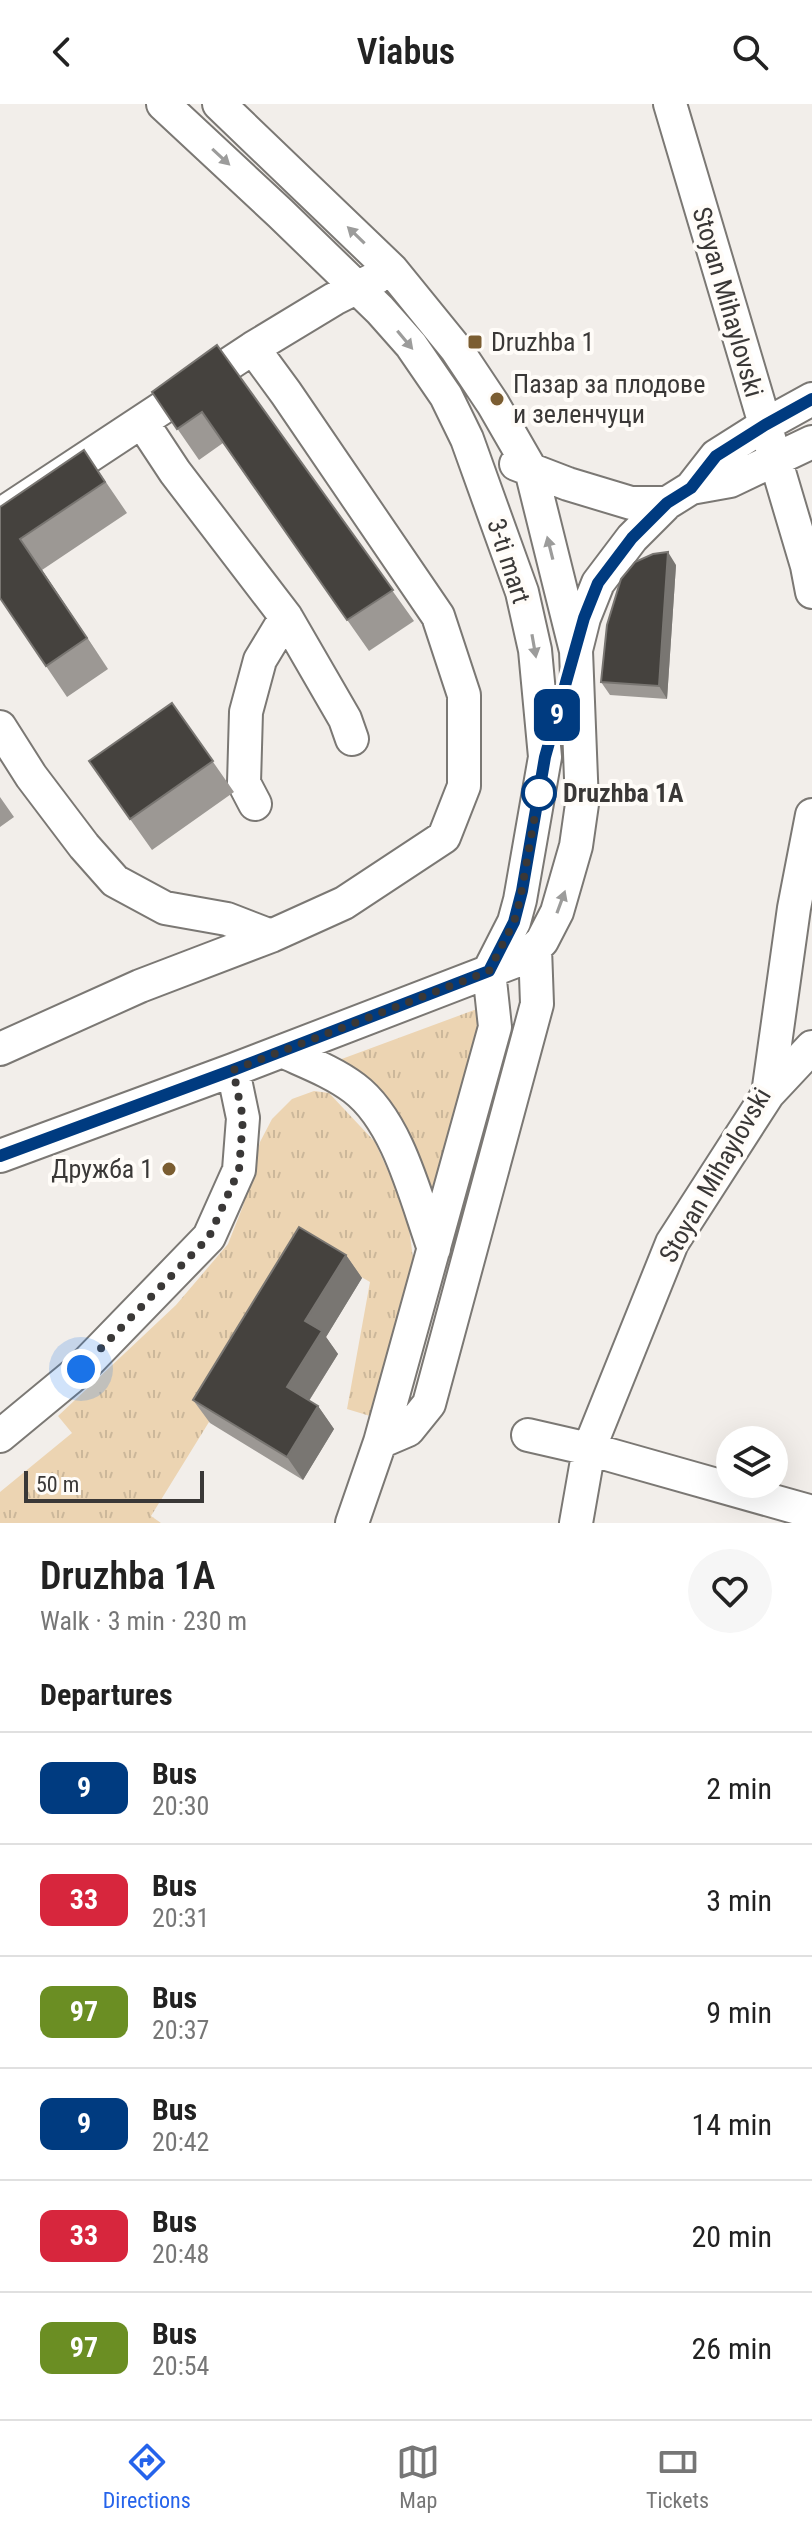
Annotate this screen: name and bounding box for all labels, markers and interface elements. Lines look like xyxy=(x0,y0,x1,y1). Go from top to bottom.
icon: back xyxy=(40,30,84,74)
icon: search xyxy=(728,30,772,74)
text: Viabus xyxy=(357,31,455,73)
one-way arrow xyxy=(211,148,230,166)
street label: Stoyan Mihaylovski xyxy=(687,204,769,400)
one-way arrow xyxy=(347,226,366,245)
place label: Druzhba 1 xyxy=(491,327,594,357)
one-way arrow xyxy=(396,329,413,349)
marker: Druzhba 1 xyxy=(466,333,484,351)
place label: Пазар за плодове и зеленчуци xyxy=(513,369,705,429)
marker: Пазар за плодове и зеленчуци xyxy=(488,390,506,408)
street label: 3-ti mart xyxy=(481,515,537,607)
one-way arrow xyxy=(544,536,556,561)
one-way arrow xyxy=(528,634,540,659)
line badge: 9 xyxy=(531,689,583,741)
text: 9 xyxy=(550,698,564,731)
marker: Druzhba 1A xyxy=(522,776,556,810)
place label: Druzhba 1A xyxy=(563,778,684,808)
one-way arrow xyxy=(555,889,567,913)
street label: Stoyan Mihaylovski xyxy=(653,1083,777,1267)
place label: Дружба 1 xyxy=(51,1154,153,1184)
marker: Дружба 1 xyxy=(160,1160,178,1178)
your location xyxy=(61,1349,101,1389)
map controls xyxy=(716,1426,788,1498)
button: layers xyxy=(716,1426,788,1498)
scale bar xyxy=(24,1467,204,1503)
text: 50 m xyxy=(36,1472,79,1497)
button: heart xyxy=(688,1549,772,1633)
text: Druzhba 1A xyxy=(40,1554,215,1598)
text: Walk · 3 min · 230 m xyxy=(40,1606,247,1636)
text: Departures xyxy=(40,1677,173,1712)
text: Bus xyxy=(152,1756,197,1791)
text: 9 xyxy=(77,1771,91,1804)
text: 2 min xyxy=(706,1771,772,1806)
text: 20:30 xyxy=(152,1791,209,1821)
text: Bus xyxy=(152,1868,197,1903)
text: 33 xyxy=(70,1883,98,1916)
text: 3 min xyxy=(706,1883,772,1918)
text: 20:31 xyxy=(152,1903,209,1933)
text: Bus xyxy=(152,1980,197,2015)
text: 97 xyxy=(70,1995,98,2028)
text: 9 min xyxy=(706,1995,772,2030)
text: 20:37 xyxy=(152,2015,209,2045)
text: Bus xyxy=(152,2092,197,2127)
text: 9 xyxy=(77,2107,91,2140)
text: 14 min xyxy=(691,2107,772,2142)
text: 20:42 xyxy=(152,2127,209,2157)
text: Bus xyxy=(152,2204,197,2239)
text: 33 xyxy=(70,2219,98,2252)
text: 20 min xyxy=(691,2219,772,2254)
text: 20:48 xyxy=(152,2239,209,2269)
text: Bus xyxy=(152,2316,197,2351)
text: 97 xyxy=(70,2331,98,2364)
text: 26 min xyxy=(691,2331,772,2366)
text: 20:54 xyxy=(152,2351,209,2381)
tab: Directions xyxy=(103,2440,191,2513)
tab: Map xyxy=(396,2440,440,2513)
tab: Tickets xyxy=(646,2440,709,2513)

